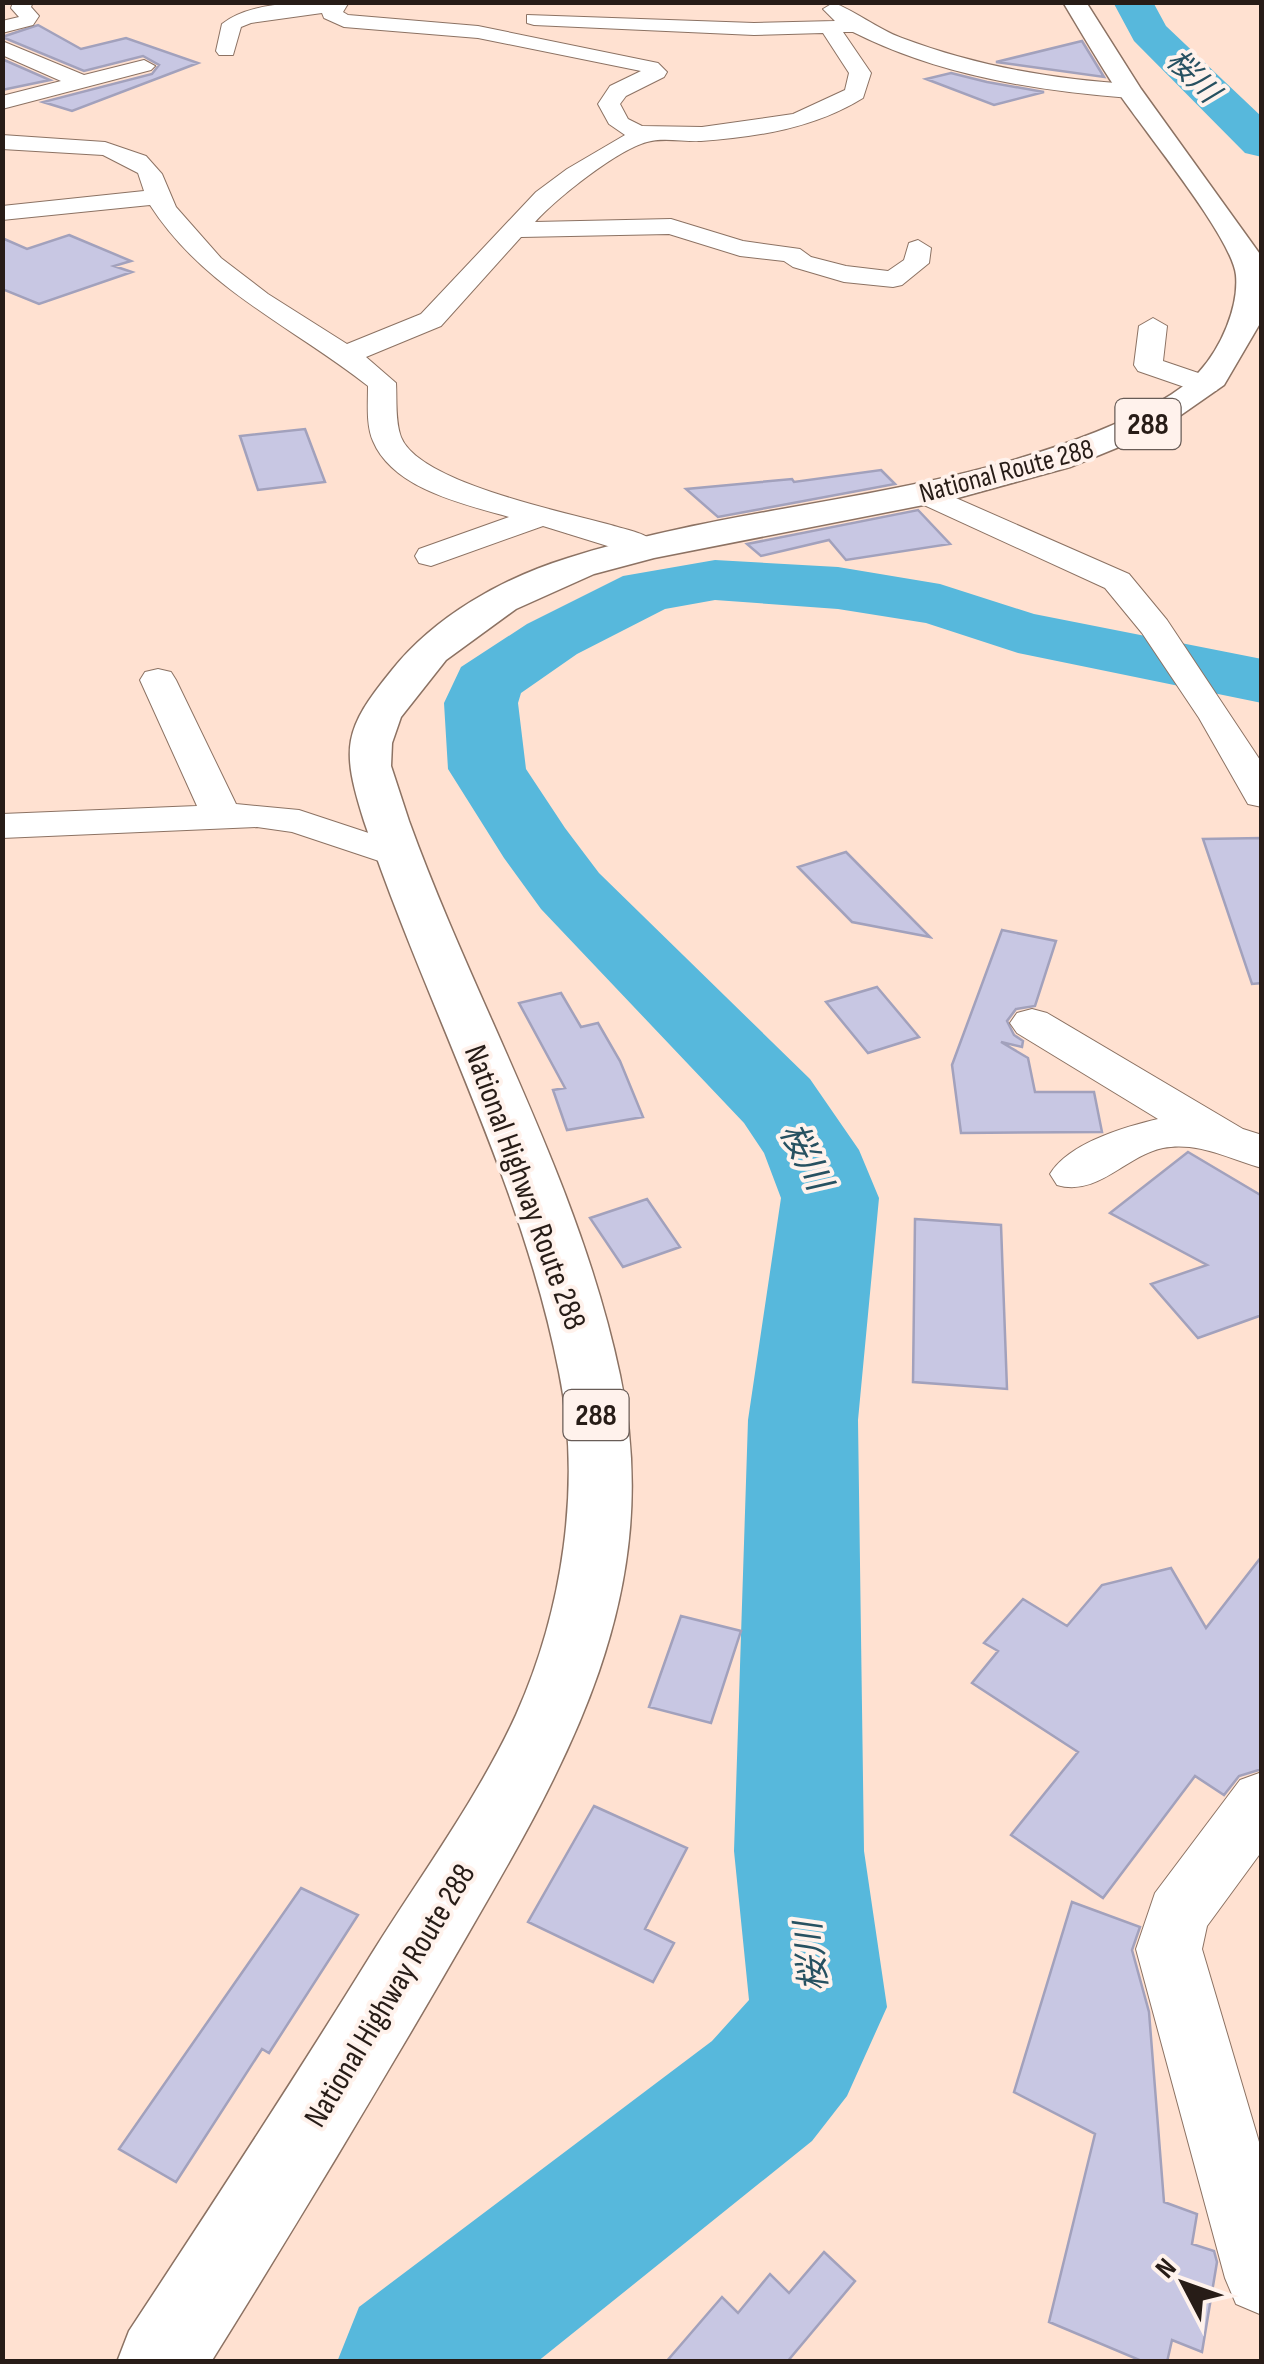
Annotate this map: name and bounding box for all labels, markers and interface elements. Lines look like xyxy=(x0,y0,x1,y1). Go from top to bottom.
water label: 桜川 xyxy=(1158,43,1228,113)
road number: 288 xyxy=(1116,399,1180,449)
street label: National Route 288 xyxy=(916,432,1097,511)
street label: National Highway Route 288 xyxy=(455,1040,594,1335)
water label: 桜川 xyxy=(770,1116,842,1201)
road number: 288 xyxy=(564,1390,628,1440)
street label: National Highway Route 288 xyxy=(296,1857,484,2134)
water label: 桜川 xyxy=(787,1916,838,1994)
north arrow xyxy=(1134,2234,1234,2334)
text: N xyxy=(1149,2252,1184,2285)

